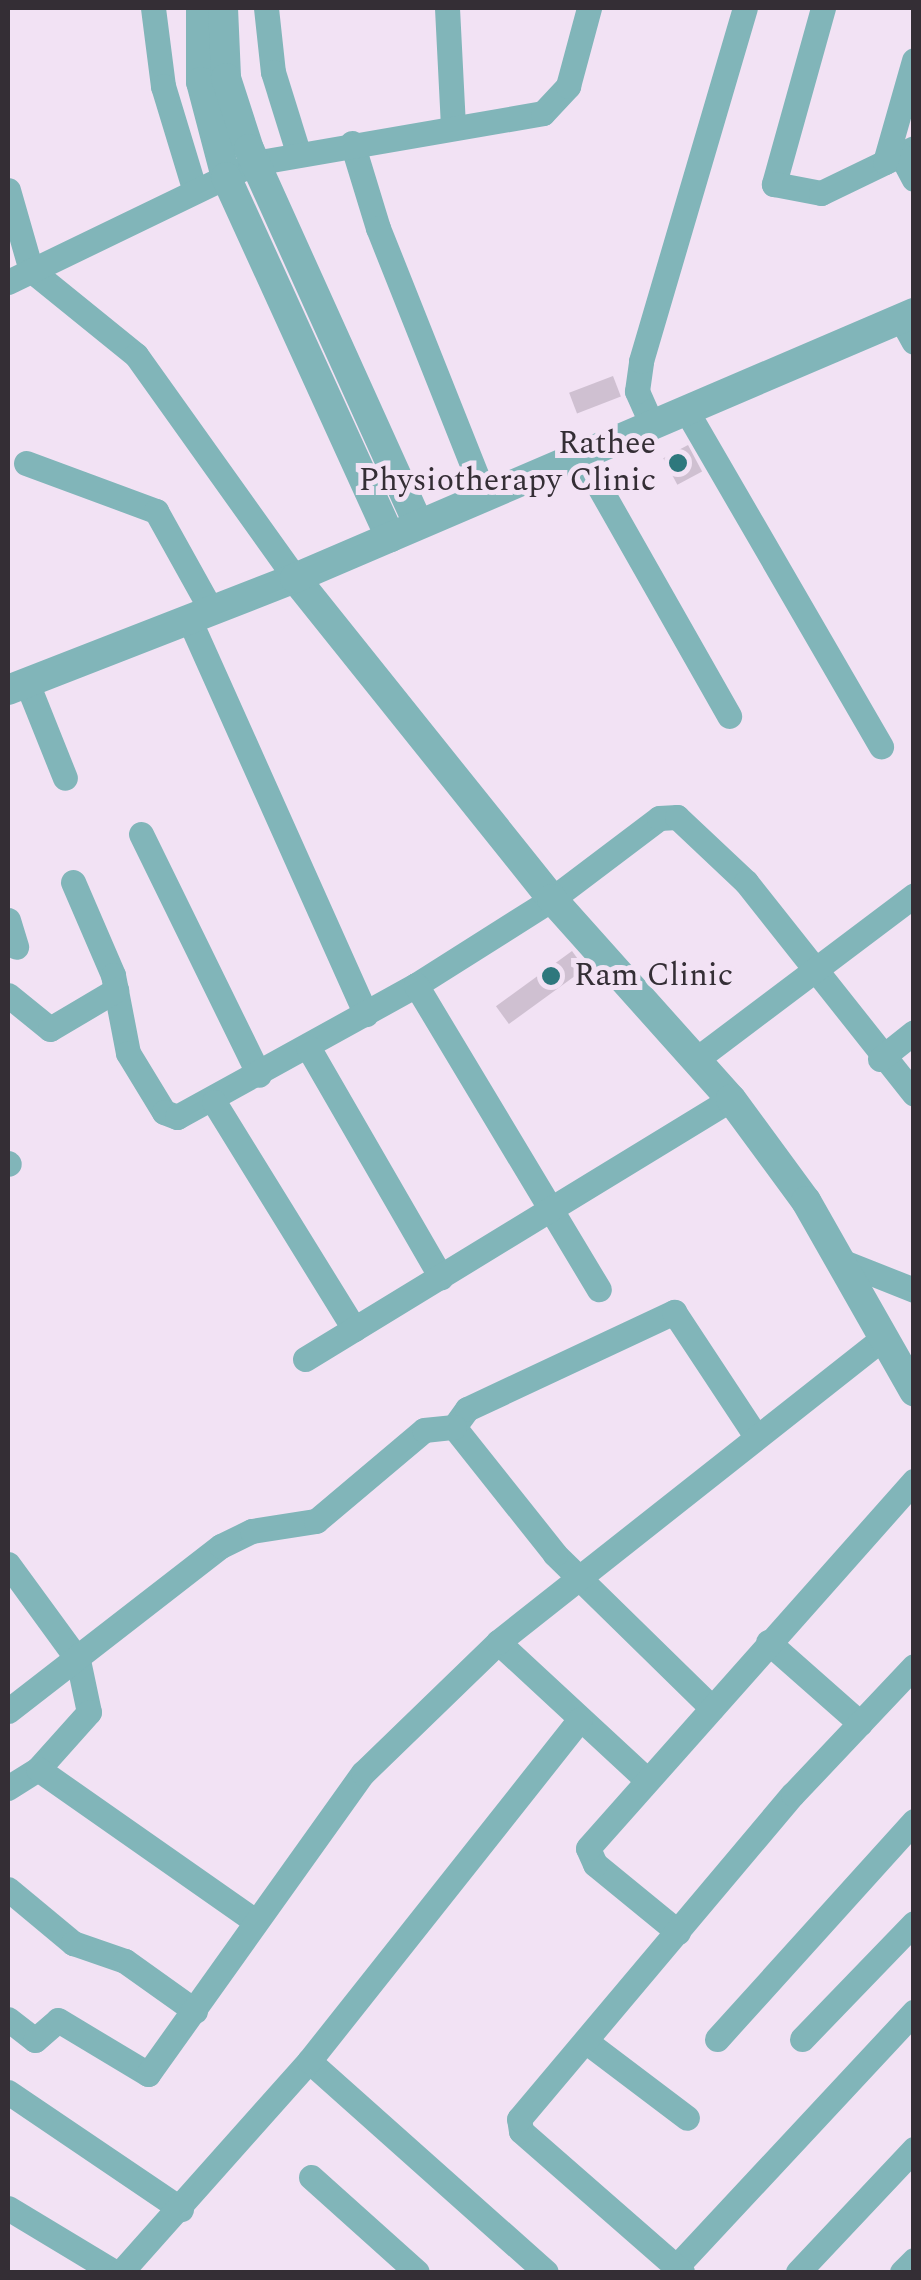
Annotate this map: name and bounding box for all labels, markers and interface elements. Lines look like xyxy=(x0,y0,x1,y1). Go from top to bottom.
place label: Rathee Physiotherapy Clinic xyxy=(359,426,656,501)
marker: Rathee Physiotherapy Clinic xyxy=(665,450,691,476)
place label: Ram Clinic xyxy=(574,957,733,995)
marker: Ram Clinic xyxy=(538,963,564,989)

